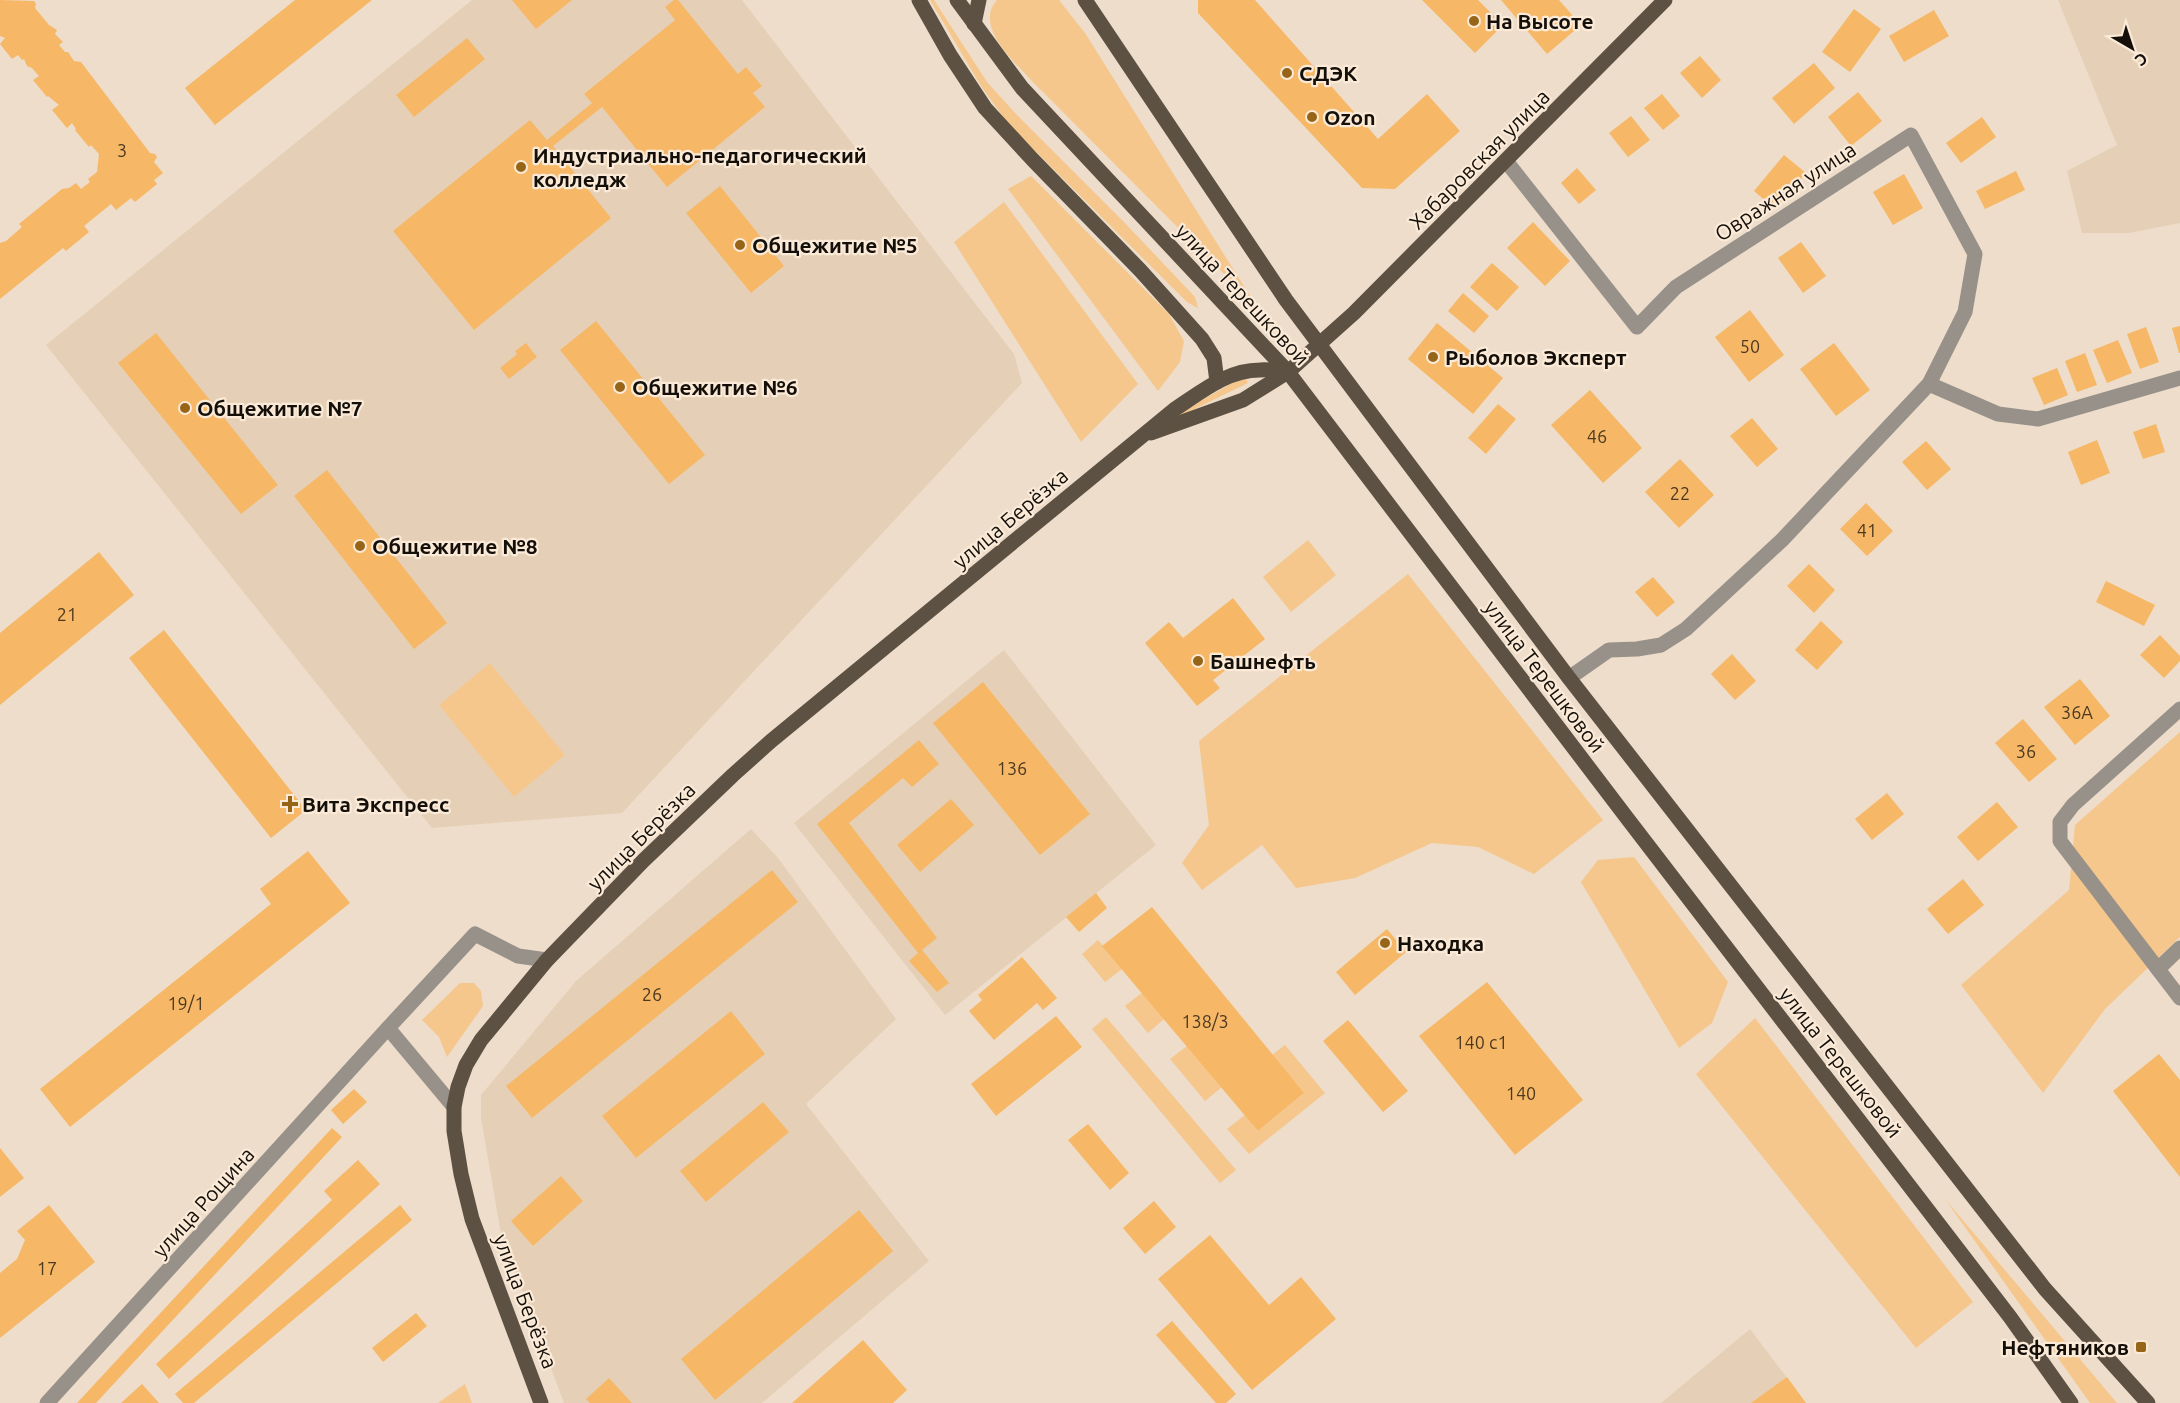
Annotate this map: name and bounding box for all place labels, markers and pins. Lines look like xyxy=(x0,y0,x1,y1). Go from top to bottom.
place label: На Высоте xyxy=(1486,9,1594,33)
marker: На Высоте xyxy=(1467,14,1481,28)
place label: СДЭК xyxy=(1299,61,1357,85)
marker: СДЭК xyxy=(1280,66,1294,80)
place label: Ozon xyxy=(1324,105,1375,129)
marker: Ozon xyxy=(1305,110,1319,124)
place label: Индустриально-педагогический колледж xyxy=(533,143,867,191)
marker: Индустриально-педагогический колледж xyxy=(514,160,528,174)
place label: Общежитие №5 xyxy=(752,233,918,257)
marker: Общежитие №5 xyxy=(733,238,747,252)
place label: Рыболов Эксперт xyxy=(1445,345,1627,369)
marker: Рыболов Эксперт xyxy=(1426,350,1440,364)
place label: Общежитие №6 xyxy=(632,375,798,399)
marker: Общежитие №6 xyxy=(613,380,627,394)
place label: Общежитие №7 xyxy=(197,396,363,420)
marker: Общежитие №7 xyxy=(178,401,192,415)
place label: Общежитие №8 xyxy=(372,534,538,558)
marker: Общежитие №8 xyxy=(353,539,367,553)
place label: Башнефть xyxy=(1210,649,1316,673)
marker: Башнефть xyxy=(1191,654,1205,668)
place label: Вита Экспресс xyxy=(302,792,449,816)
marker: Вита Экспресс xyxy=(283,797,297,811)
place label: Находка xyxy=(1397,931,1484,955)
marker: Находка xyxy=(1378,936,1392,950)
place label: Нефтяников xyxy=(2001,1335,2129,1359)
marker: Нефтяников xyxy=(2134,1340,2148,1354)

